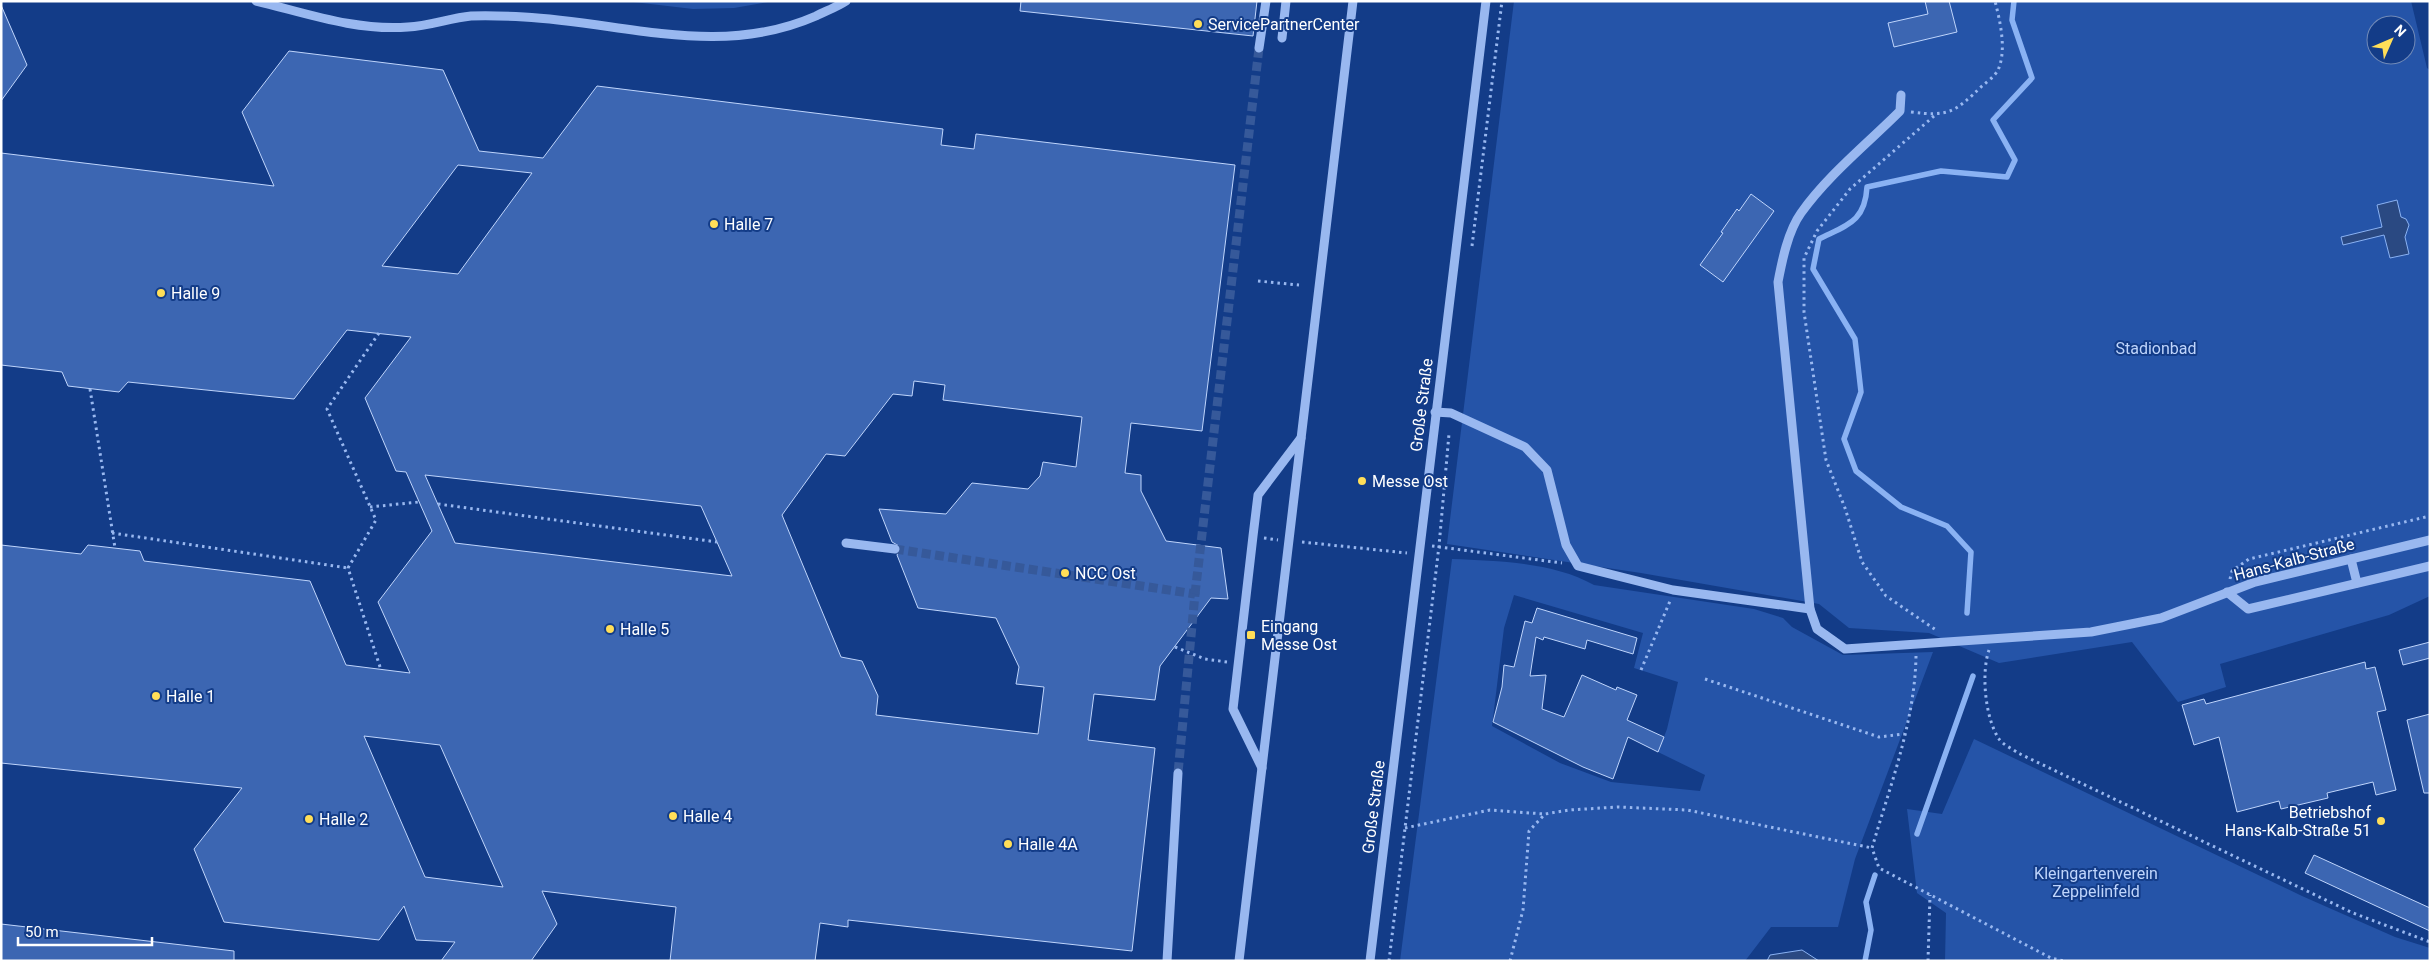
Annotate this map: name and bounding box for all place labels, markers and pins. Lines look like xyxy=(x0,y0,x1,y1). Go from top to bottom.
place label: ServicePartnerCenter xyxy=(1208,15,1360,34)
marker: ServicePartnerCenter xyxy=(1192,18,1204,30)
place label: Halle 7 xyxy=(724,215,773,234)
marker: Halle 7 xyxy=(708,218,720,230)
place label: Halle 9 xyxy=(171,284,220,303)
marker: Halle 9 xyxy=(155,287,167,299)
place label: Messe Ost xyxy=(1372,472,1448,491)
marker: Messe Ost xyxy=(1356,475,1368,487)
place label: NCC Ost xyxy=(1075,564,1136,583)
marker: NCC Ost xyxy=(1059,567,1071,579)
place label: Eingang Messe Ost xyxy=(1261,617,1337,654)
place label: Halle 5 xyxy=(620,620,669,639)
marker: Halle 5 xyxy=(604,623,616,635)
marker: Eingang Messe Ost xyxy=(1245,629,1257,641)
place label: Halle 1 xyxy=(166,687,215,706)
marker: Halle 1 xyxy=(150,690,162,702)
place label: Betriebshof Hans-Kalb-Straße 51 xyxy=(2225,803,2371,840)
place label: Halle 4 xyxy=(683,807,732,826)
place label: Halle 2 xyxy=(319,810,368,829)
marker: Halle 4 xyxy=(667,810,679,822)
marker: Halle 2 xyxy=(303,813,315,825)
marker: Betriebshof Hans-Kalb-Straße 51 xyxy=(2375,815,2387,827)
place label: Halle 4A xyxy=(1018,835,1078,854)
marker: Halle 4A xyxy=(1002,838,1014,850)

